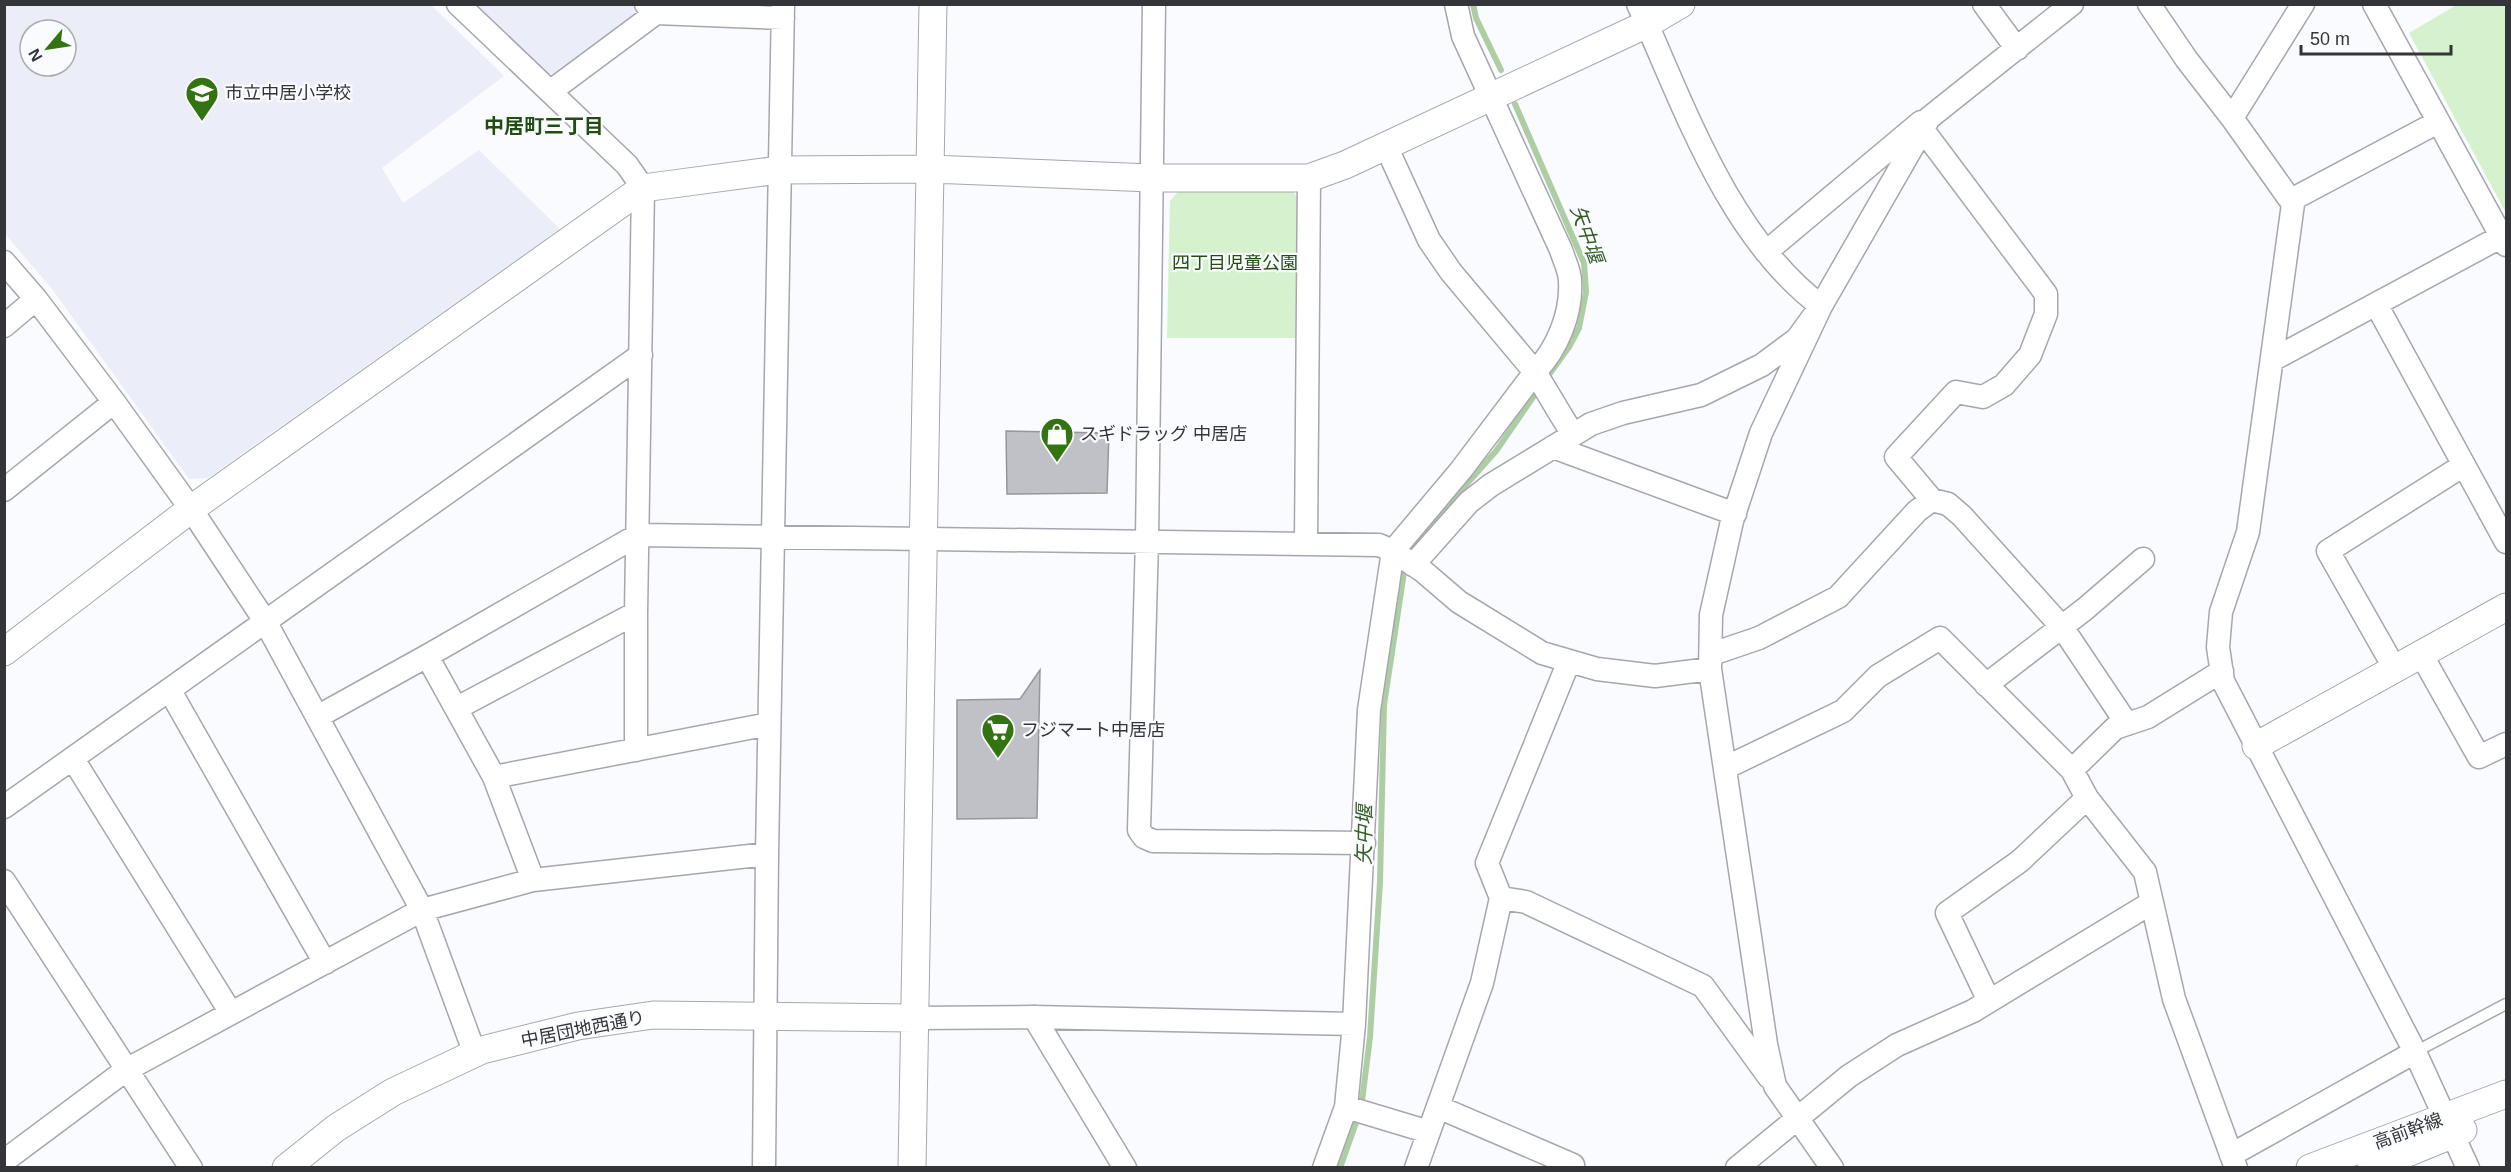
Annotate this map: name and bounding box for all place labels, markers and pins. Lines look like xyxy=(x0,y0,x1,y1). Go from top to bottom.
school or university icon: 市立中居小学校 xyxy=(184,75,220,122)
place label: 市立中居小学校 xyxy=(225,83,351,103)
shop icon: スギドラッグ 中居店 xyxy=(1039,416,1075,463)
place label: スギドラッグ 中居店 xyxy=(1080,424,1247,444)
supermarket icon: フジマート中居店 xyxy=(980,712,1016,759)
place label: フジマート中居店 xyxy=(1021,720,1165,740)

